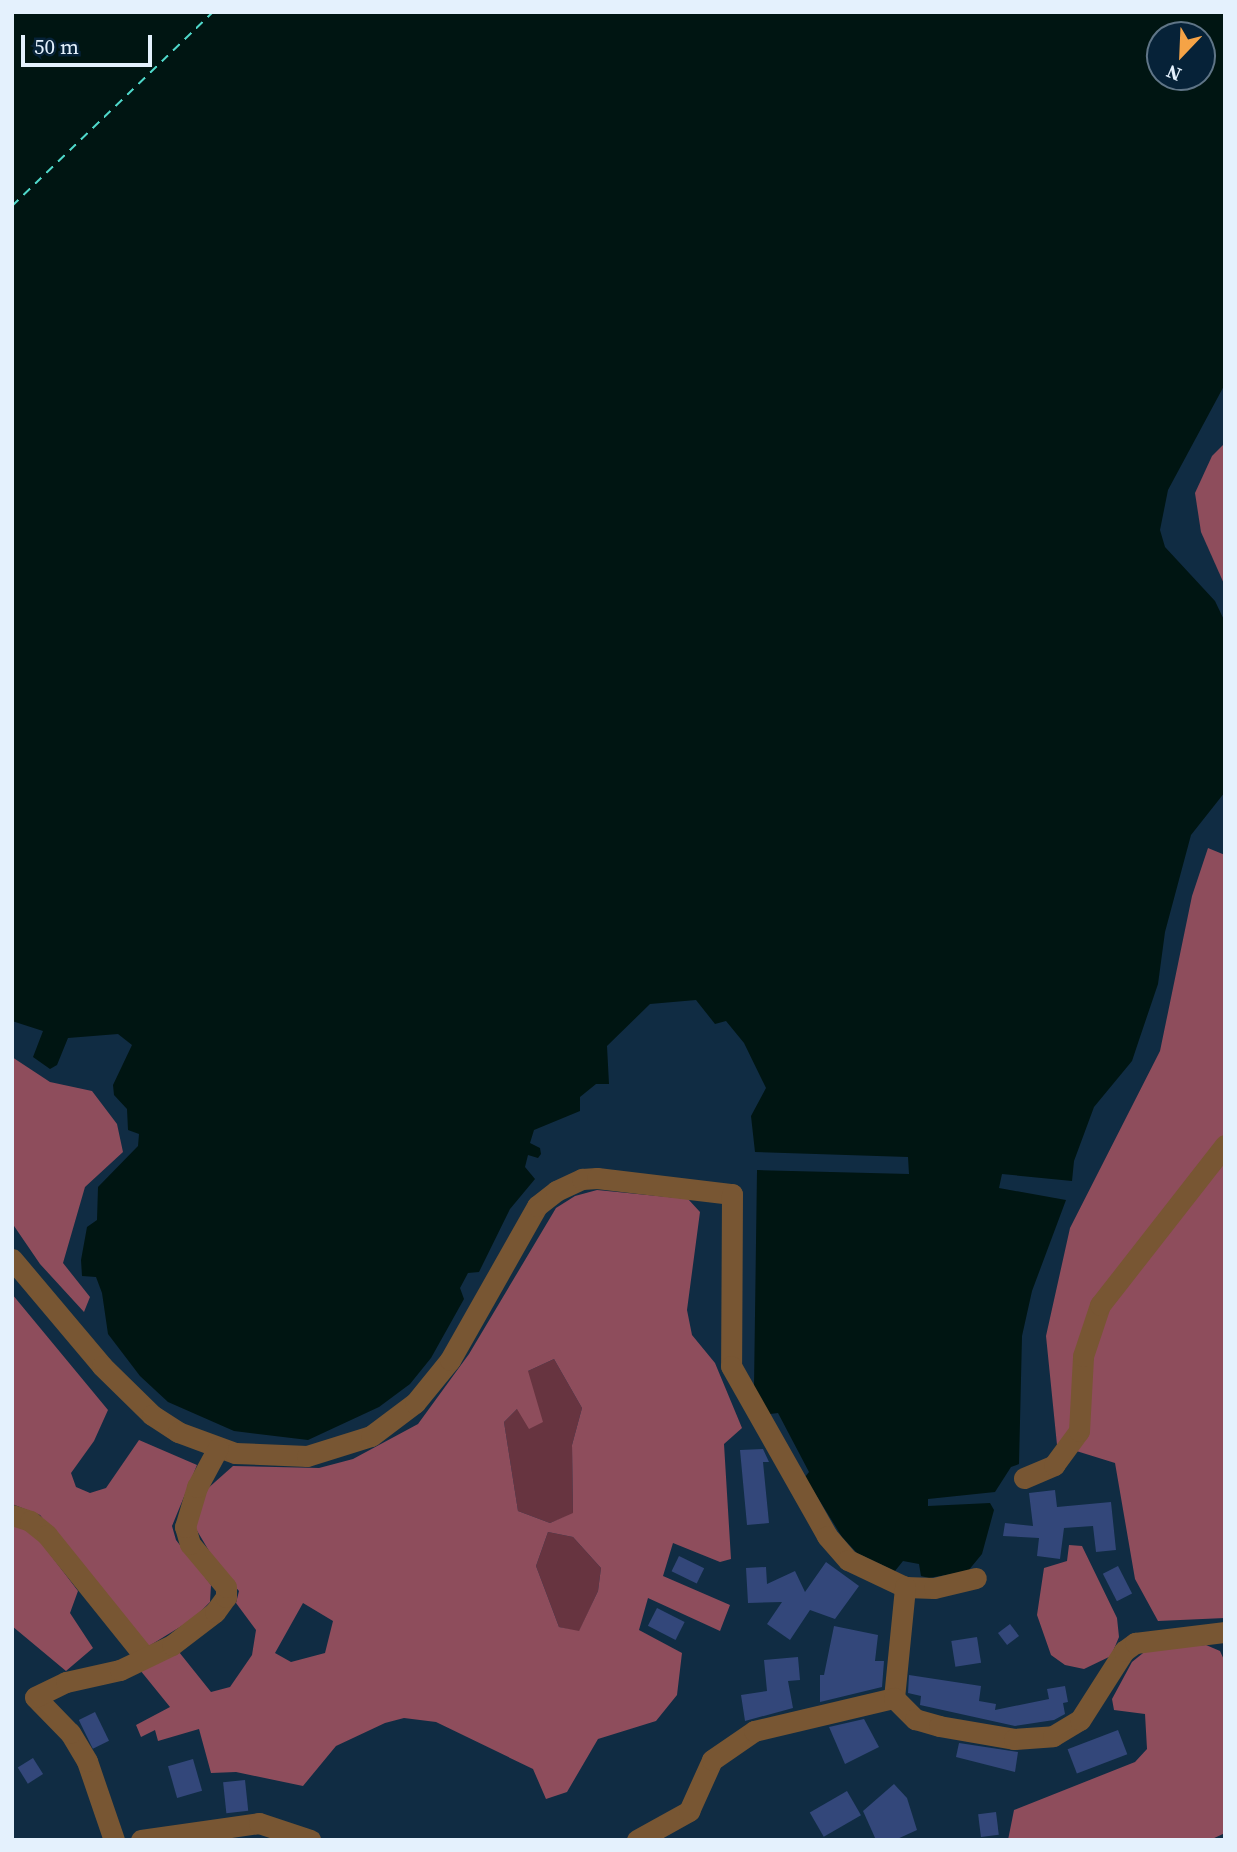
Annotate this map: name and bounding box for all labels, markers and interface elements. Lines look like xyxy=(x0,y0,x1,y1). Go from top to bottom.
scale bar xyxy=(24,21,156,65)
north arrow xyxy=(1146,21,1216,91)
text: 50 m xyxy=(34,32,79,61)
text: N xyxy=(1162,59,1185,88)

